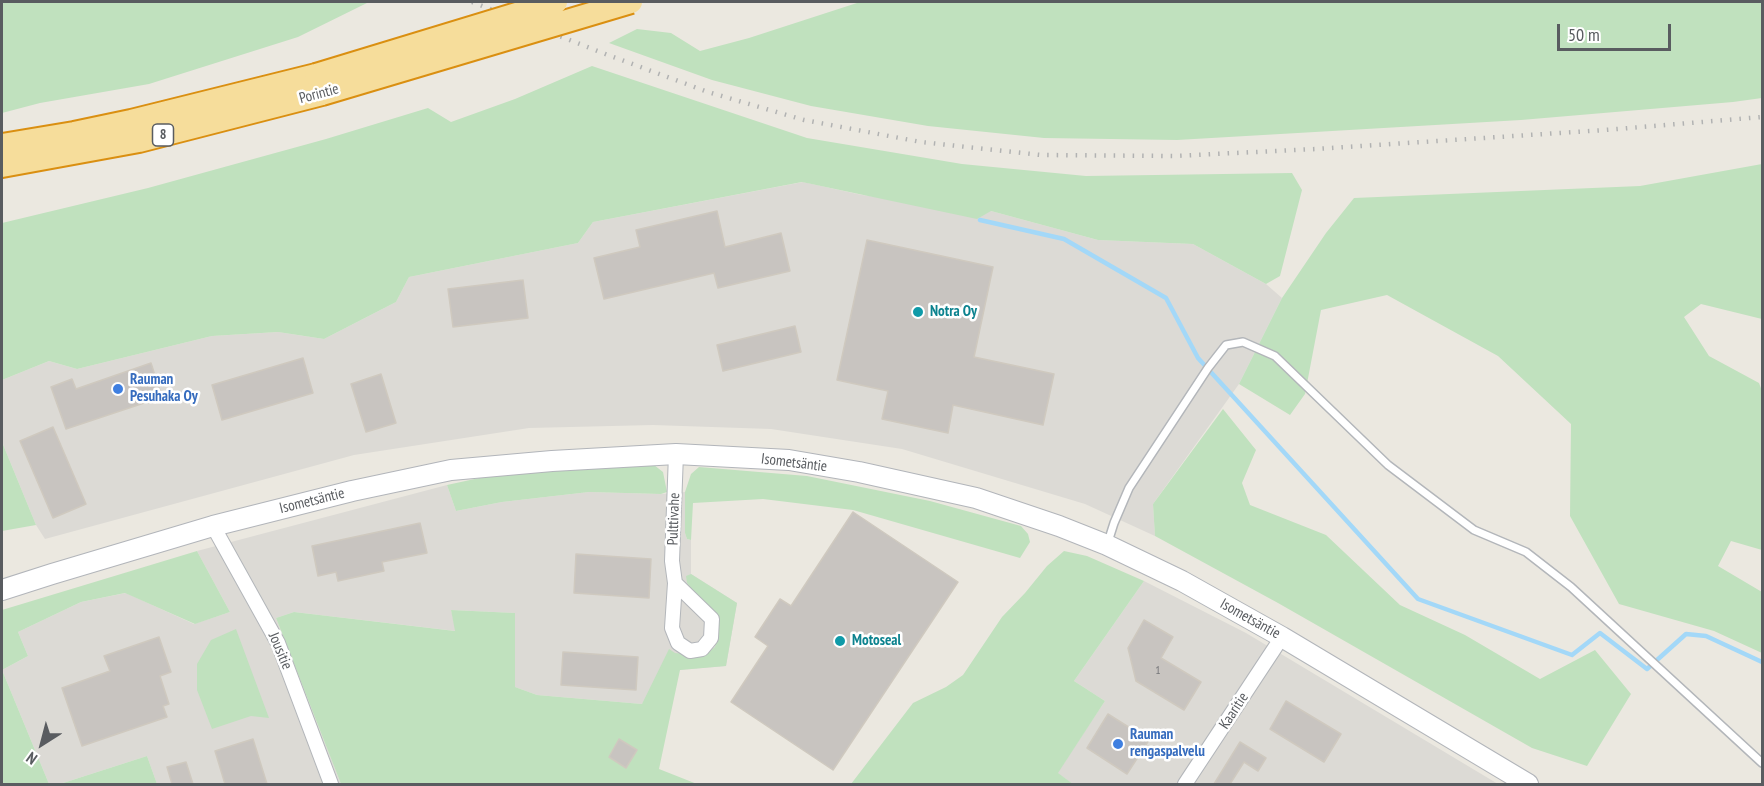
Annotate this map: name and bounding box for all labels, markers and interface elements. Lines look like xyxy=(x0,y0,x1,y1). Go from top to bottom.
scale bar xyxy=(1560,12,1674,50)
text: 50 m xyxy=(1568,23,1600,46)
street label: Porintie xyxy=(297,80,341,108)
road number: 8 xyxy=(152,124,174,146)
place label: Notra Oy xyxy=(930,303,977,321)
marker: Notra Oy xyxy=(911,305,925,319)
place label: Rauman Pesuhaka Oy xyxy=(130,371,198,406)
marker: Rauman Pesuhaka Oy xyxy=(111,382,125,396)
street label: Isometsäntie xyxy=(760,450,828,476)
street label: Isometsäntie xyxy=(278,484,346,518)
street label: Pulttivahe xyxy=(664,492,684,546)
street label: Isometsäntie xyxy=(1217,595,1283,643)
street label: Jousitie xyxy=(264,630,296,672)
place label: Motoseal xyxy=(852,632,901,650)
marker: Motoseal xyxy=(833,634,847,648)
house number: 1 xyxy=(1155,664,1161,678)
street label: Kaaritie xyxy=(1216,689,1252,733)
north arrow xyxy=(12,714,72,774)
place label: Rauman rengaspalvelu xyxy=(1130,726,1205,761)
marker: Rauman rengaspalvelu xyxy=(1111,737,1125,751)
text: N xyxy=(22,748,41,769)

